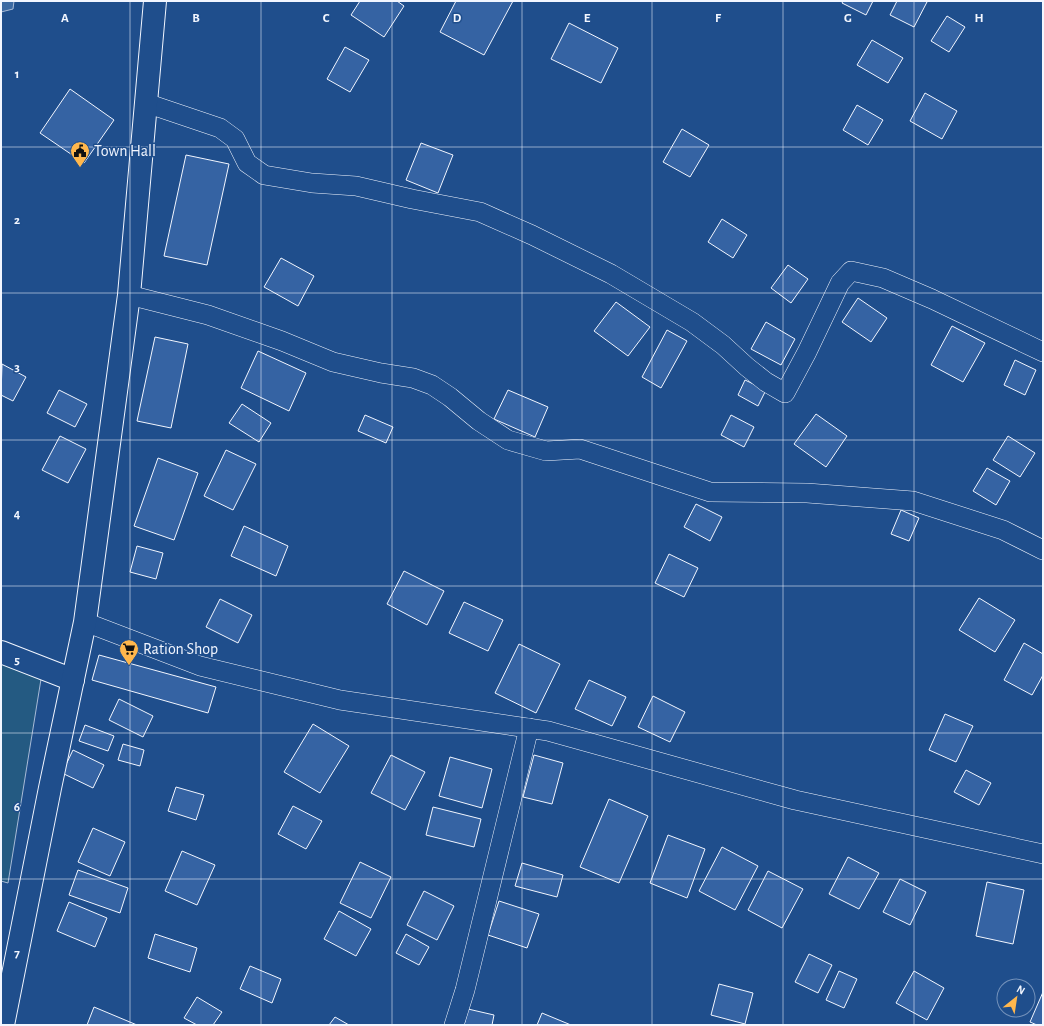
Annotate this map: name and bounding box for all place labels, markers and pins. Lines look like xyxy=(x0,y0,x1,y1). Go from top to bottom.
public building icon: Town Hall xyxy=(69,140,91,168)
place label: Town Hall xyxy=(94,143,156,159)
supermarket icon: Ration Shop xyxy=(118,638,140,666)
place label: Ration Shop xyxy=(143,641,218,657)

